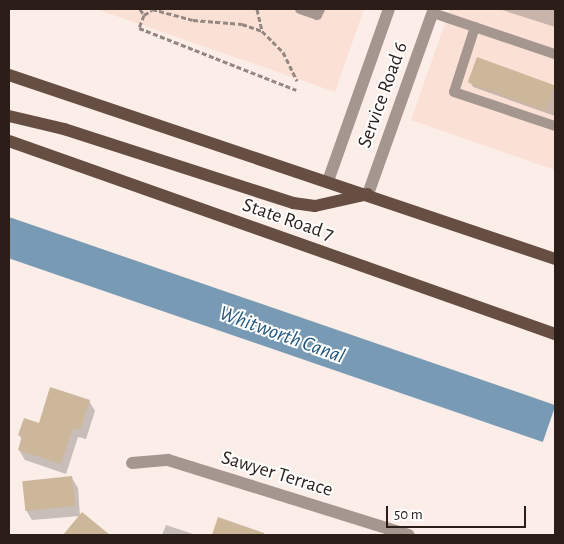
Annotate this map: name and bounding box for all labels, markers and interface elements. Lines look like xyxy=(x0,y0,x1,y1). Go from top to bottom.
street label: Service Road 6 xyxy=(353,39,413,151)
street label: State Road 7 xyxy=(239,193,337,247)
water label: Whitworth Canal xyxy=(216,301,348,369)
street label: Sawyer Terrace xyxy=(218,446,336,502)
scale bar xyxy=(389,496,529,528)
text: 50 m xyxy=(394,507,423,522)

